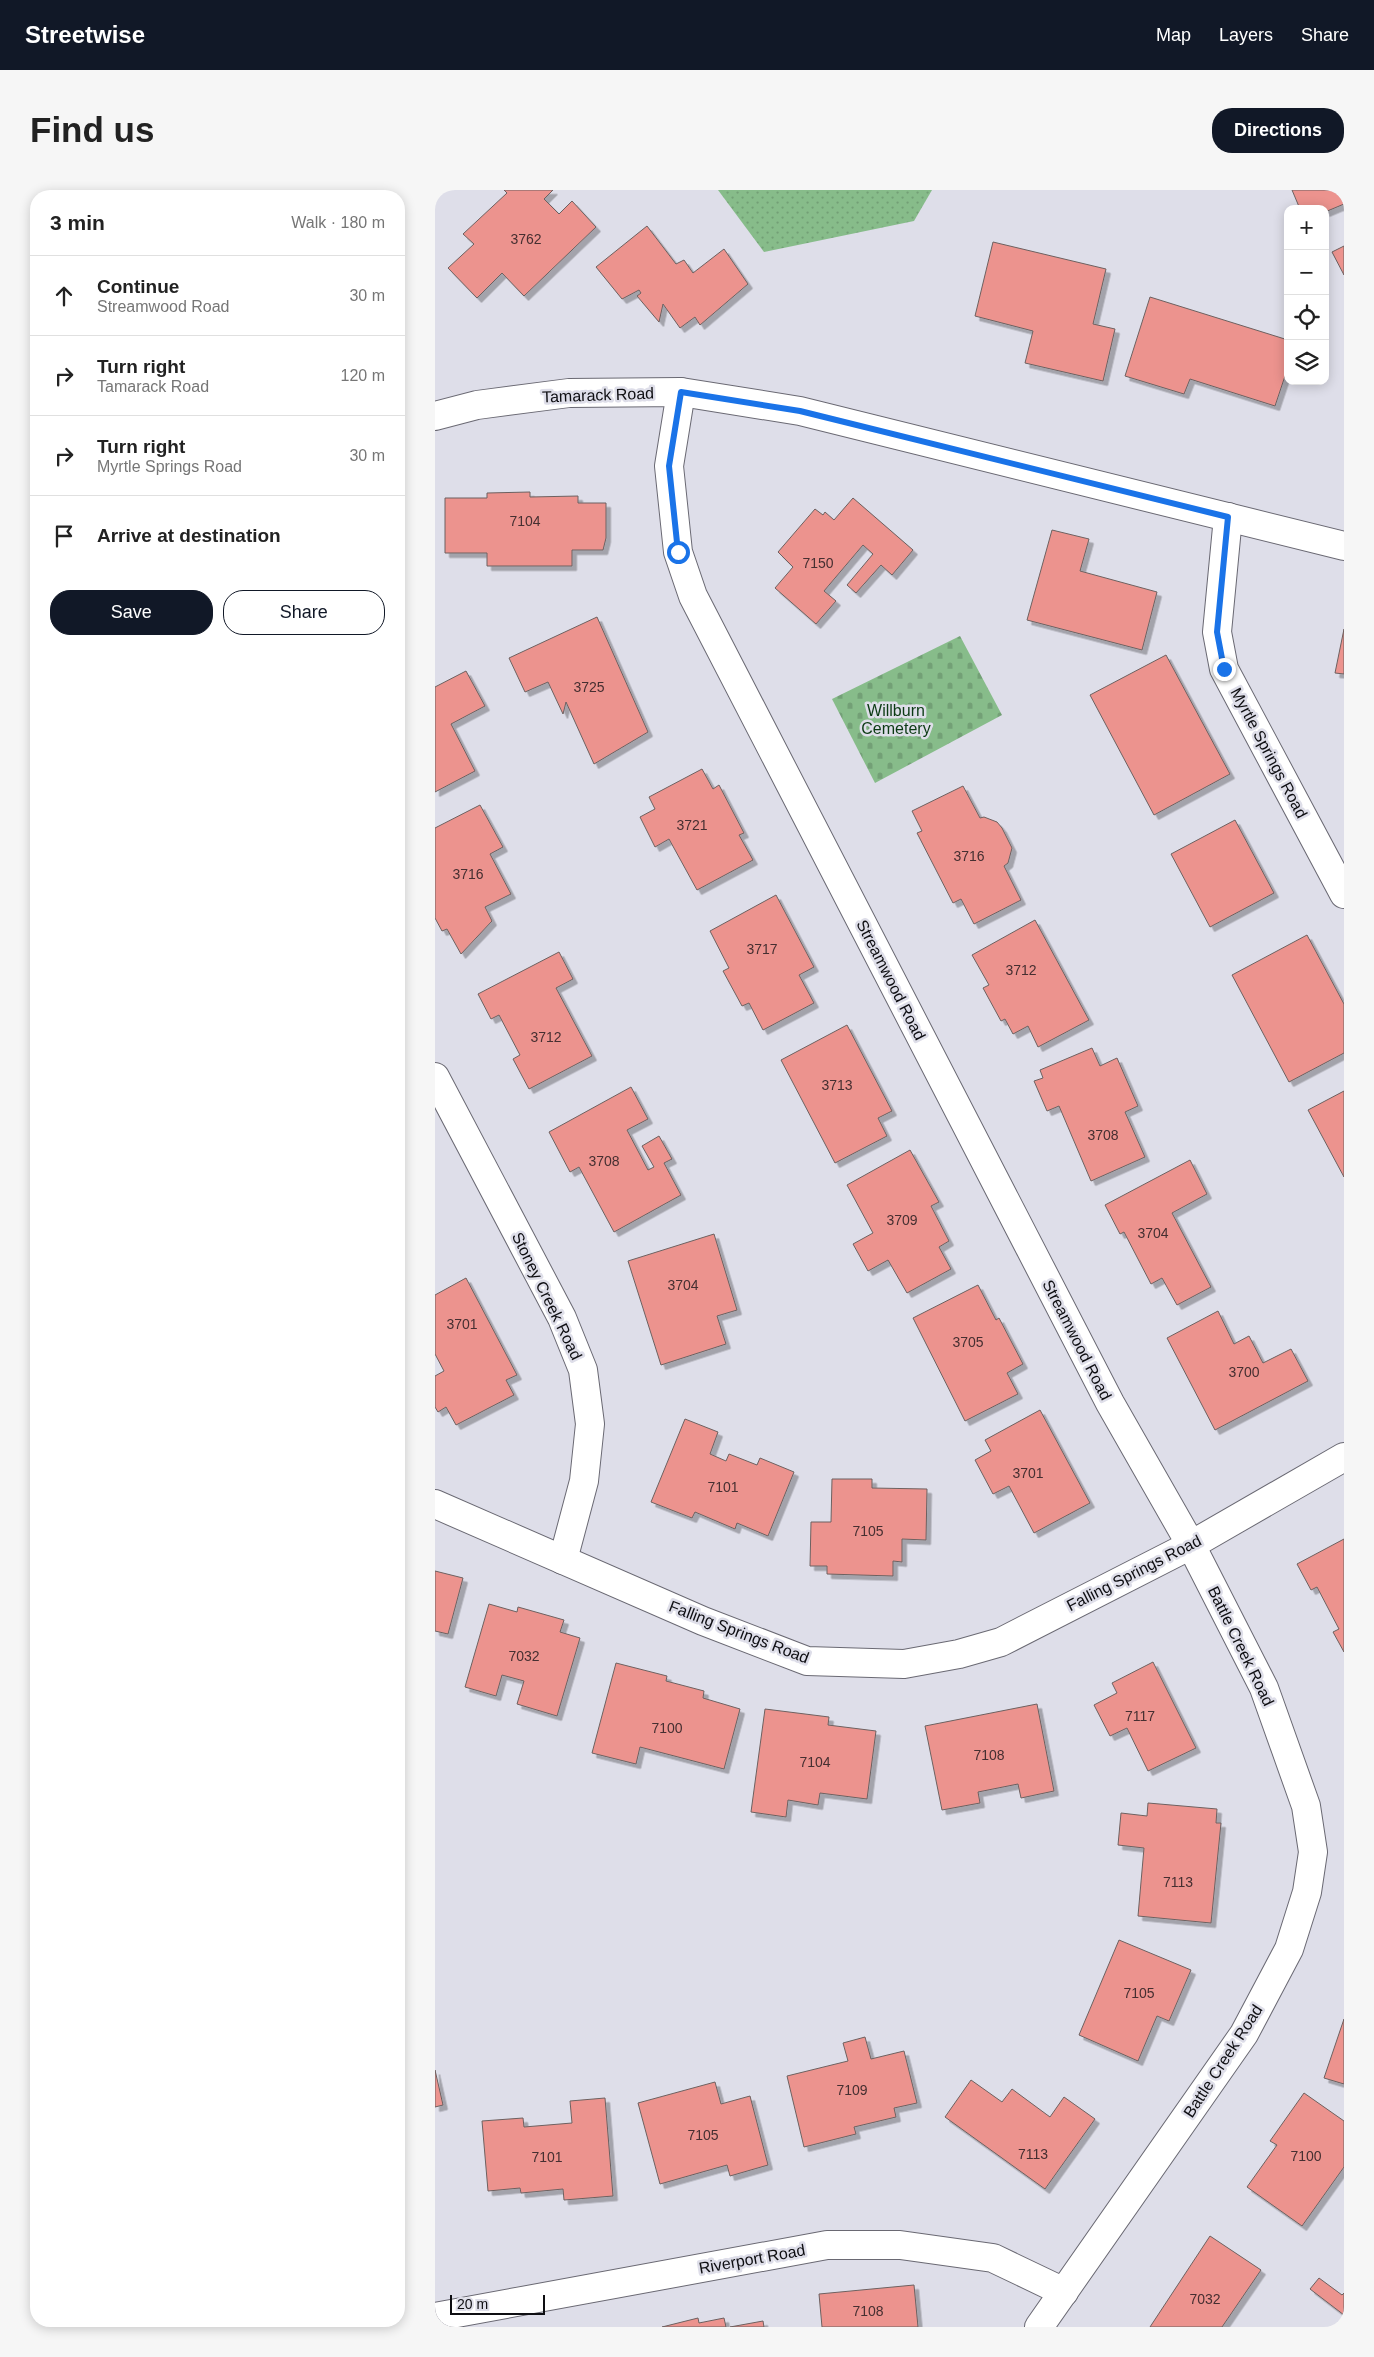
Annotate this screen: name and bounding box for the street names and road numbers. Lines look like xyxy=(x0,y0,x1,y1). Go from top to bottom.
street label: Tamarack Road xyxy=(542,385,654,405)
street label: Myrtle Springs Road xyxy=(1227,685,1311,821)
street label: Streamwood Road xyxy=(853,917,929,1043)
street label: Stoney Creek Road xyxy=(509,1230,585,1362)
street label: Streamwood Road xyxy=(1039,1277,1115,1403)
street label: Falling Springs Road xyxy=(1064,1532,1204,1614)
street label: Battle Creek Road xyxy=(1205,1584,1277,1708)
street label: Falling Springs Road xyxy=(667,1597,811,1667)
street label: Battle Creek Road xyxy=(1180,2002,1266,2120)
street label: Riverport Road xyxy=(698,2241,806,2277)

